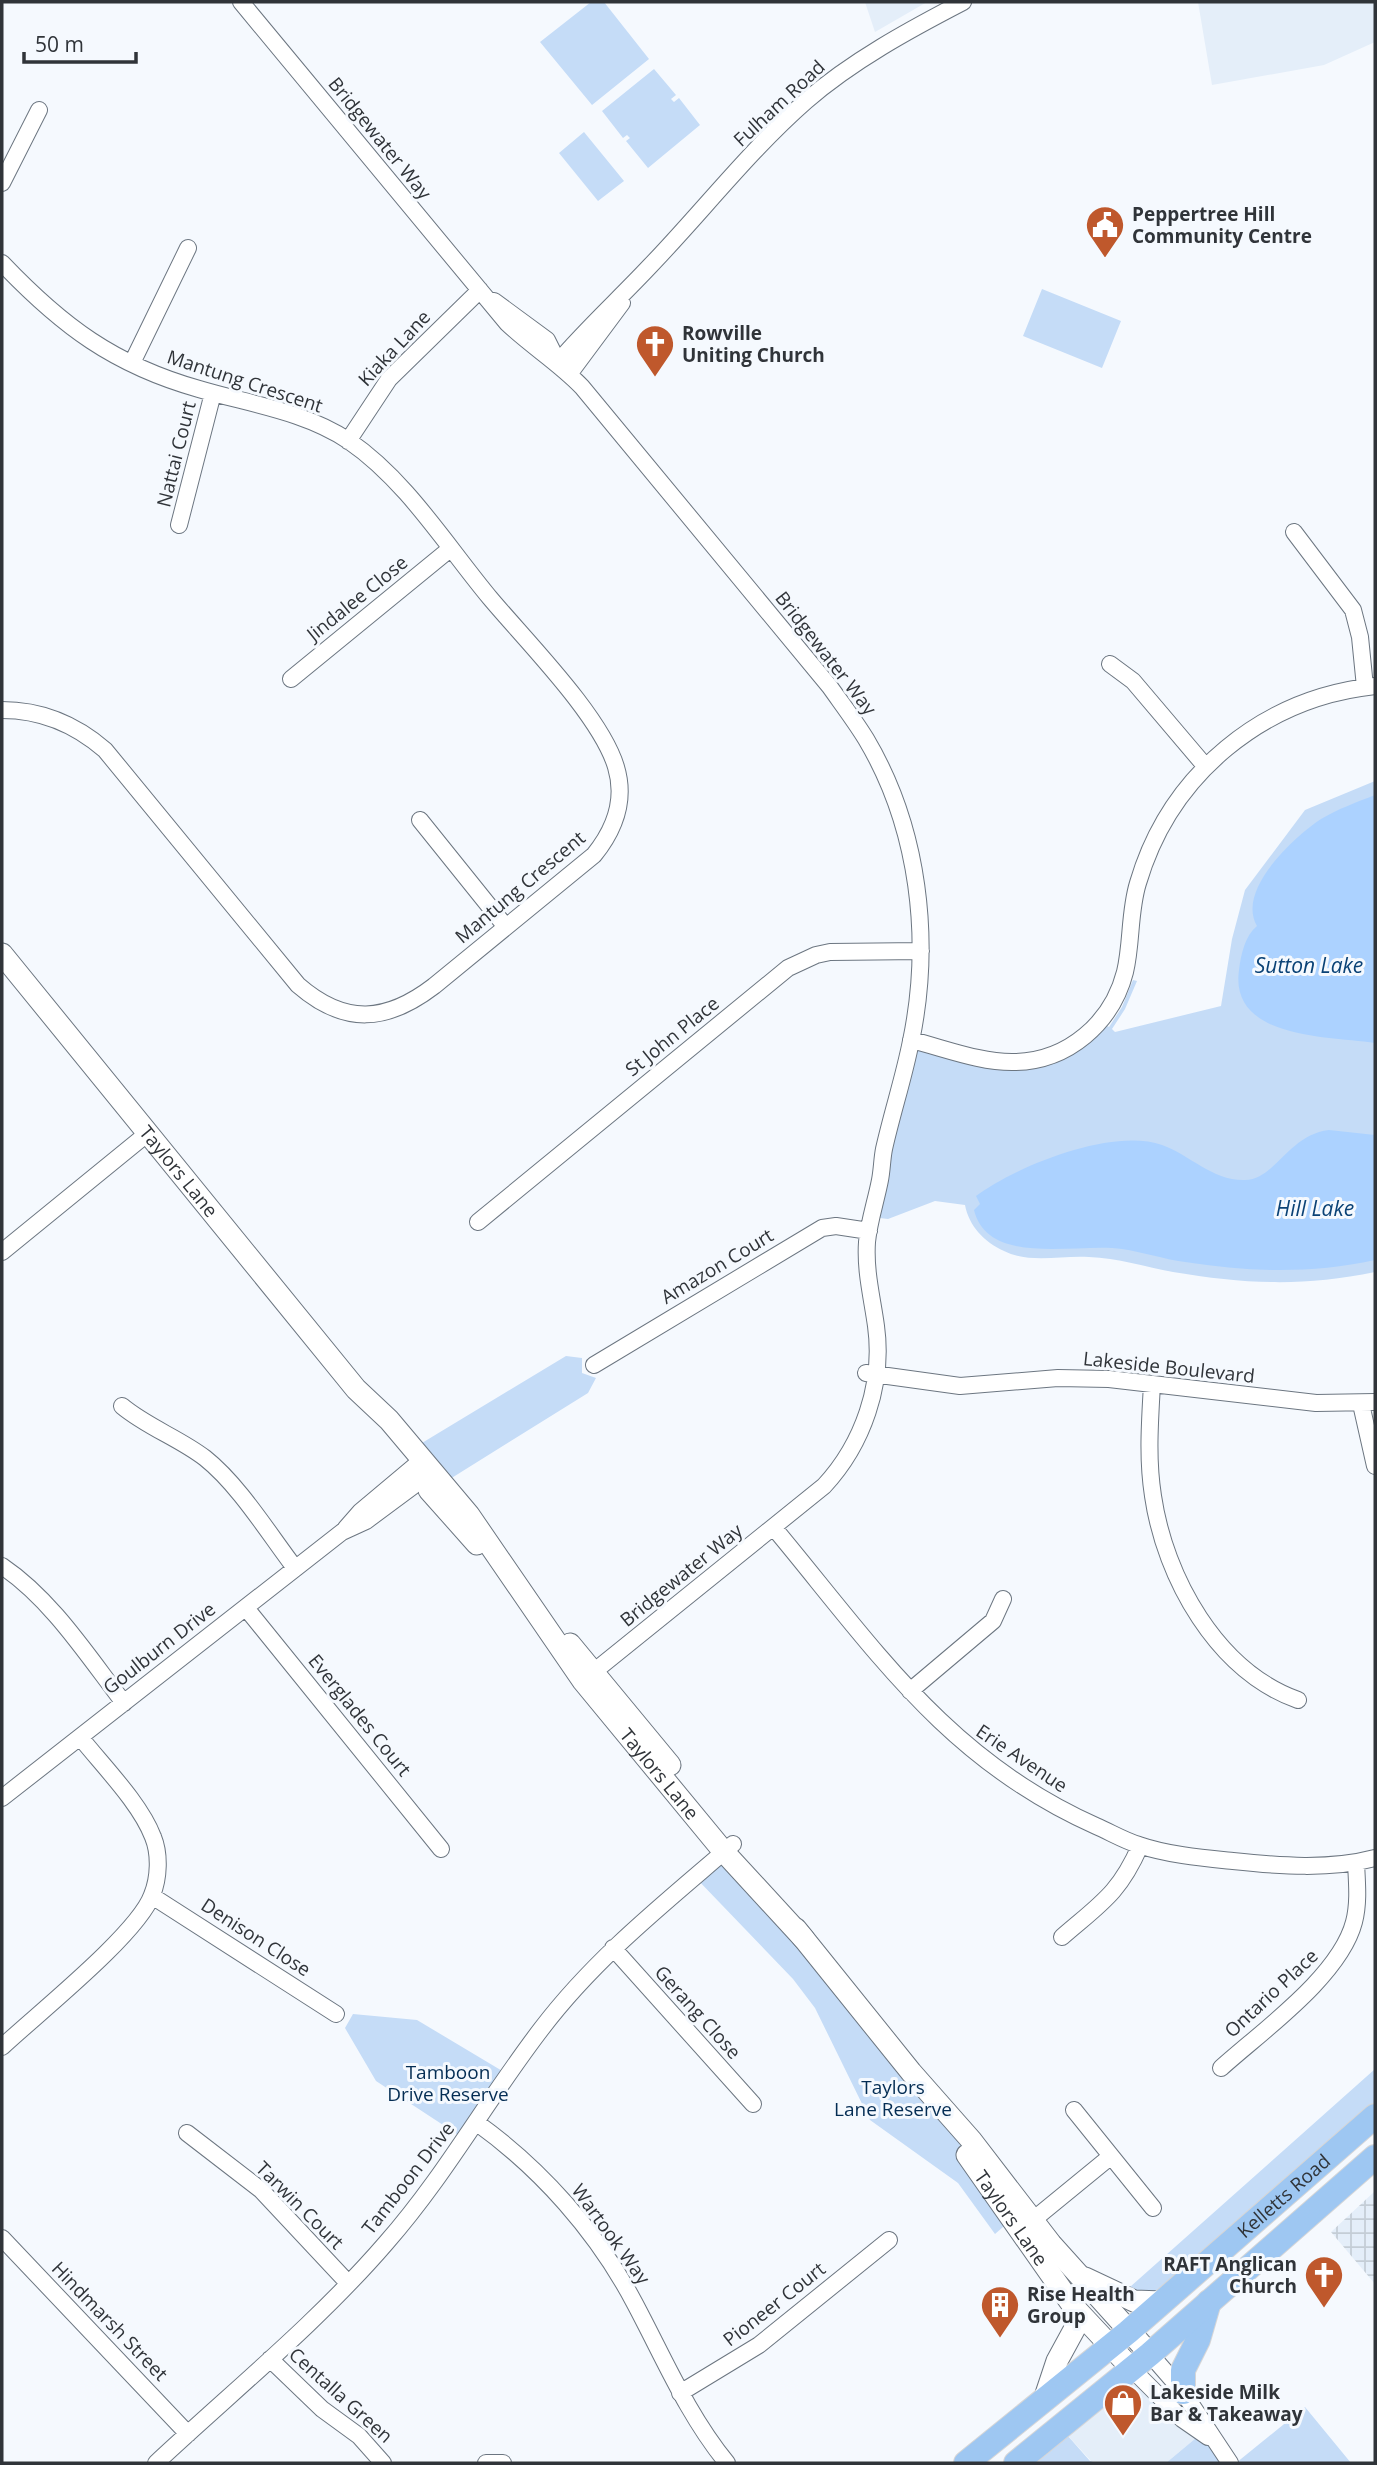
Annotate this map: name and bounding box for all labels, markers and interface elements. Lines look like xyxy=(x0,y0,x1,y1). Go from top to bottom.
scale bar xyxy=(24,21,136,65)
text: 50 m xyxy=(35,30,84,58)
street label: Fulham Road xyxy=(728,54,830,152)
street label: Bridgewater Way xyxy=(323,71,438,205)
place label: Peppertree Hill Community Centre xyxy=(1132,201,1312,249)
public building icon: Peppertree Hill Community Centre xyxy=(1084,204,1126,259)
street label: Kiaka Lane xyxy=(352,304,436,392)
place label: Rowville Uniting Church xyxy=(682,320,825,368)
church icon: Rowville Uniting Church xyxy=(634,323,676,378)
street label: Mantung Crescent xyxy=(164,344,326,419)
street label: Nattai Court xyxy=(150,398,202,510)
street label: Jindalee Close xyxy=(300,549,413,648)
street label: Bridgewater Way xyxy=(769,586,883,721)
street label: Mantung Crescent xyxy=(449,825,591,949)
water label: Sutton Lake xyxy=(1255,951,1363,979)
street label: St John Place xyxy=(620,990,724,1082)
street label: Taylors Lane xyxy=(134,1120,224,1223)
water label: Hill Lake xyxy=(1276,1194,1354,1222)
street label: Amazon Court xyxy=(656,1222,778,1310)
street label: Lakeside Boulevard xyxy=(1082,1345,1256,1389)
street label: Bridgewater Way xyxy=(614,1517,748,1632)
street label: Goulburn Drive xyxy=(97,1596,221,1700)
street label: Everglades Court xyxy=(303,1649,417,1782)
street label: Erie Avenue xyxy=(971,1718,1073,1798)
street label: Taylors Lane xyxy=(614,1723,705,1825)
street label: Denison Close xyxy=(196,1892,316,1982)
street label: Ontario Place xyxy=(1219,1943,1323,2043)
street label: Gerang Close xyxy=(649,1960,747,2064)
park label: Tamboon Drive Reserve xyxy=(387,2059,509,2107)
park label: Taylors Lane Reserve xyxy=(834,2074,952,2122)
street label: Tamboon Drive xyxy=(356,2116,460,2240)
street label: Kelletts Road xyxy=(1232,2148,1336,2244)
street label: Tarwin Court xyxy=(250,2155,350,2255)
street label: Taylors Lane xyxy=(969,2165,1054,2271)
street label: Wartook Way xyxy=(566,2179,656,2290)
place label: RAFT Anglican Church xyxy=(1163,2251,1297,2299)
church icon: RAFT Anglican Church xyxy=(1303,2254,1345,2309)
street label: Hindmarsh Street xyxy=(46,2256,174,2387)
street label: Pioneer Court xyxy=(718,2256,831,2352)
place label: Rise Health Group xyxy=(1027,2281,1135,2329)
building icon: Rise Health Group xyxy=(979,2284,1021,2339)
street label: Centalla Green xyxy=(284,2341,398,2449)
place label: Lakeside Milk Bar & Takeaway xyxy=(1150,2379,1303,2427)
shop icon: Lakeside Milk Bar & Takeaway xyxy=(1102,2382,1144,2437)

